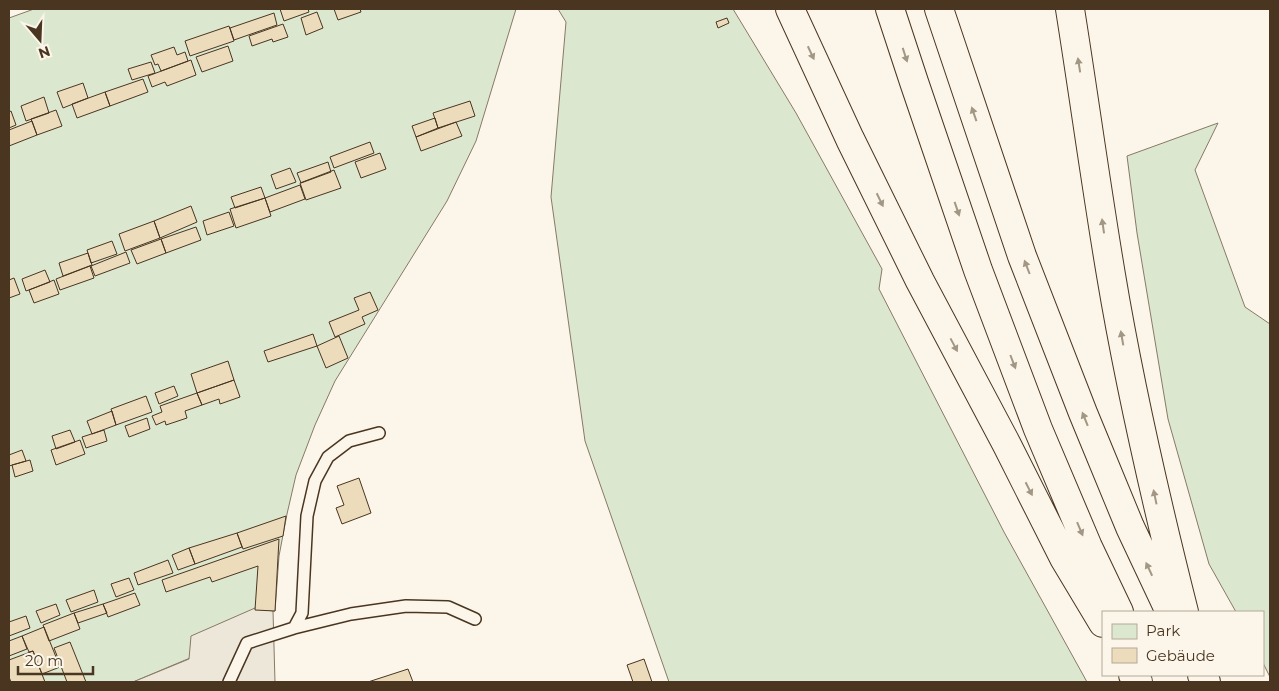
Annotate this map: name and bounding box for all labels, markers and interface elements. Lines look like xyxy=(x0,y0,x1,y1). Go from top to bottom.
north arrow xyxy=(15,15,65,65)
text: N xyxy=(36,42,53,63)
one-way arrow xyxy=(807,46,815,60)
one-way arrow xyxy=(901,48,909,63)
one-way arrow xyxy=(1075,57,1083,73)
one-way arrow xyxy=(970,106,977,121)
one-way arrow xyxy=(876,193,884,207)
one-way arrow xyxy=(953,202,961,217)
one-way arrow xyxy=(1099,218,1107,234)
one-way arrow xyxy=(1023,260,1030,275)
one-way arrow xyxy=(1118,329,1126,345)
one-way arrow xyxy=(950,337,958,352)
one-way arrow xyxy=(1009,355,1017,370)
one-way arrow xyxy=(1081,411,1089,426)
one-way arrow xyxy=(1025,481,1033,496)
one-way arrow xyxy=(1151,489,1159,504)
one-way arrow xyxy=(1077,521,1085,536)
one-way arrow xyxy=(1145,561,1153,576)
legend xyxy=(1102,611,1264,676)
text: Park xyxy=(1146,621,1180,640)
scale bar xyxy=(18,644,92,676)
text: Gebäude xyxy=(1146,646,1215,665)
text: 20 m xyxy=(25,651,63,670)

